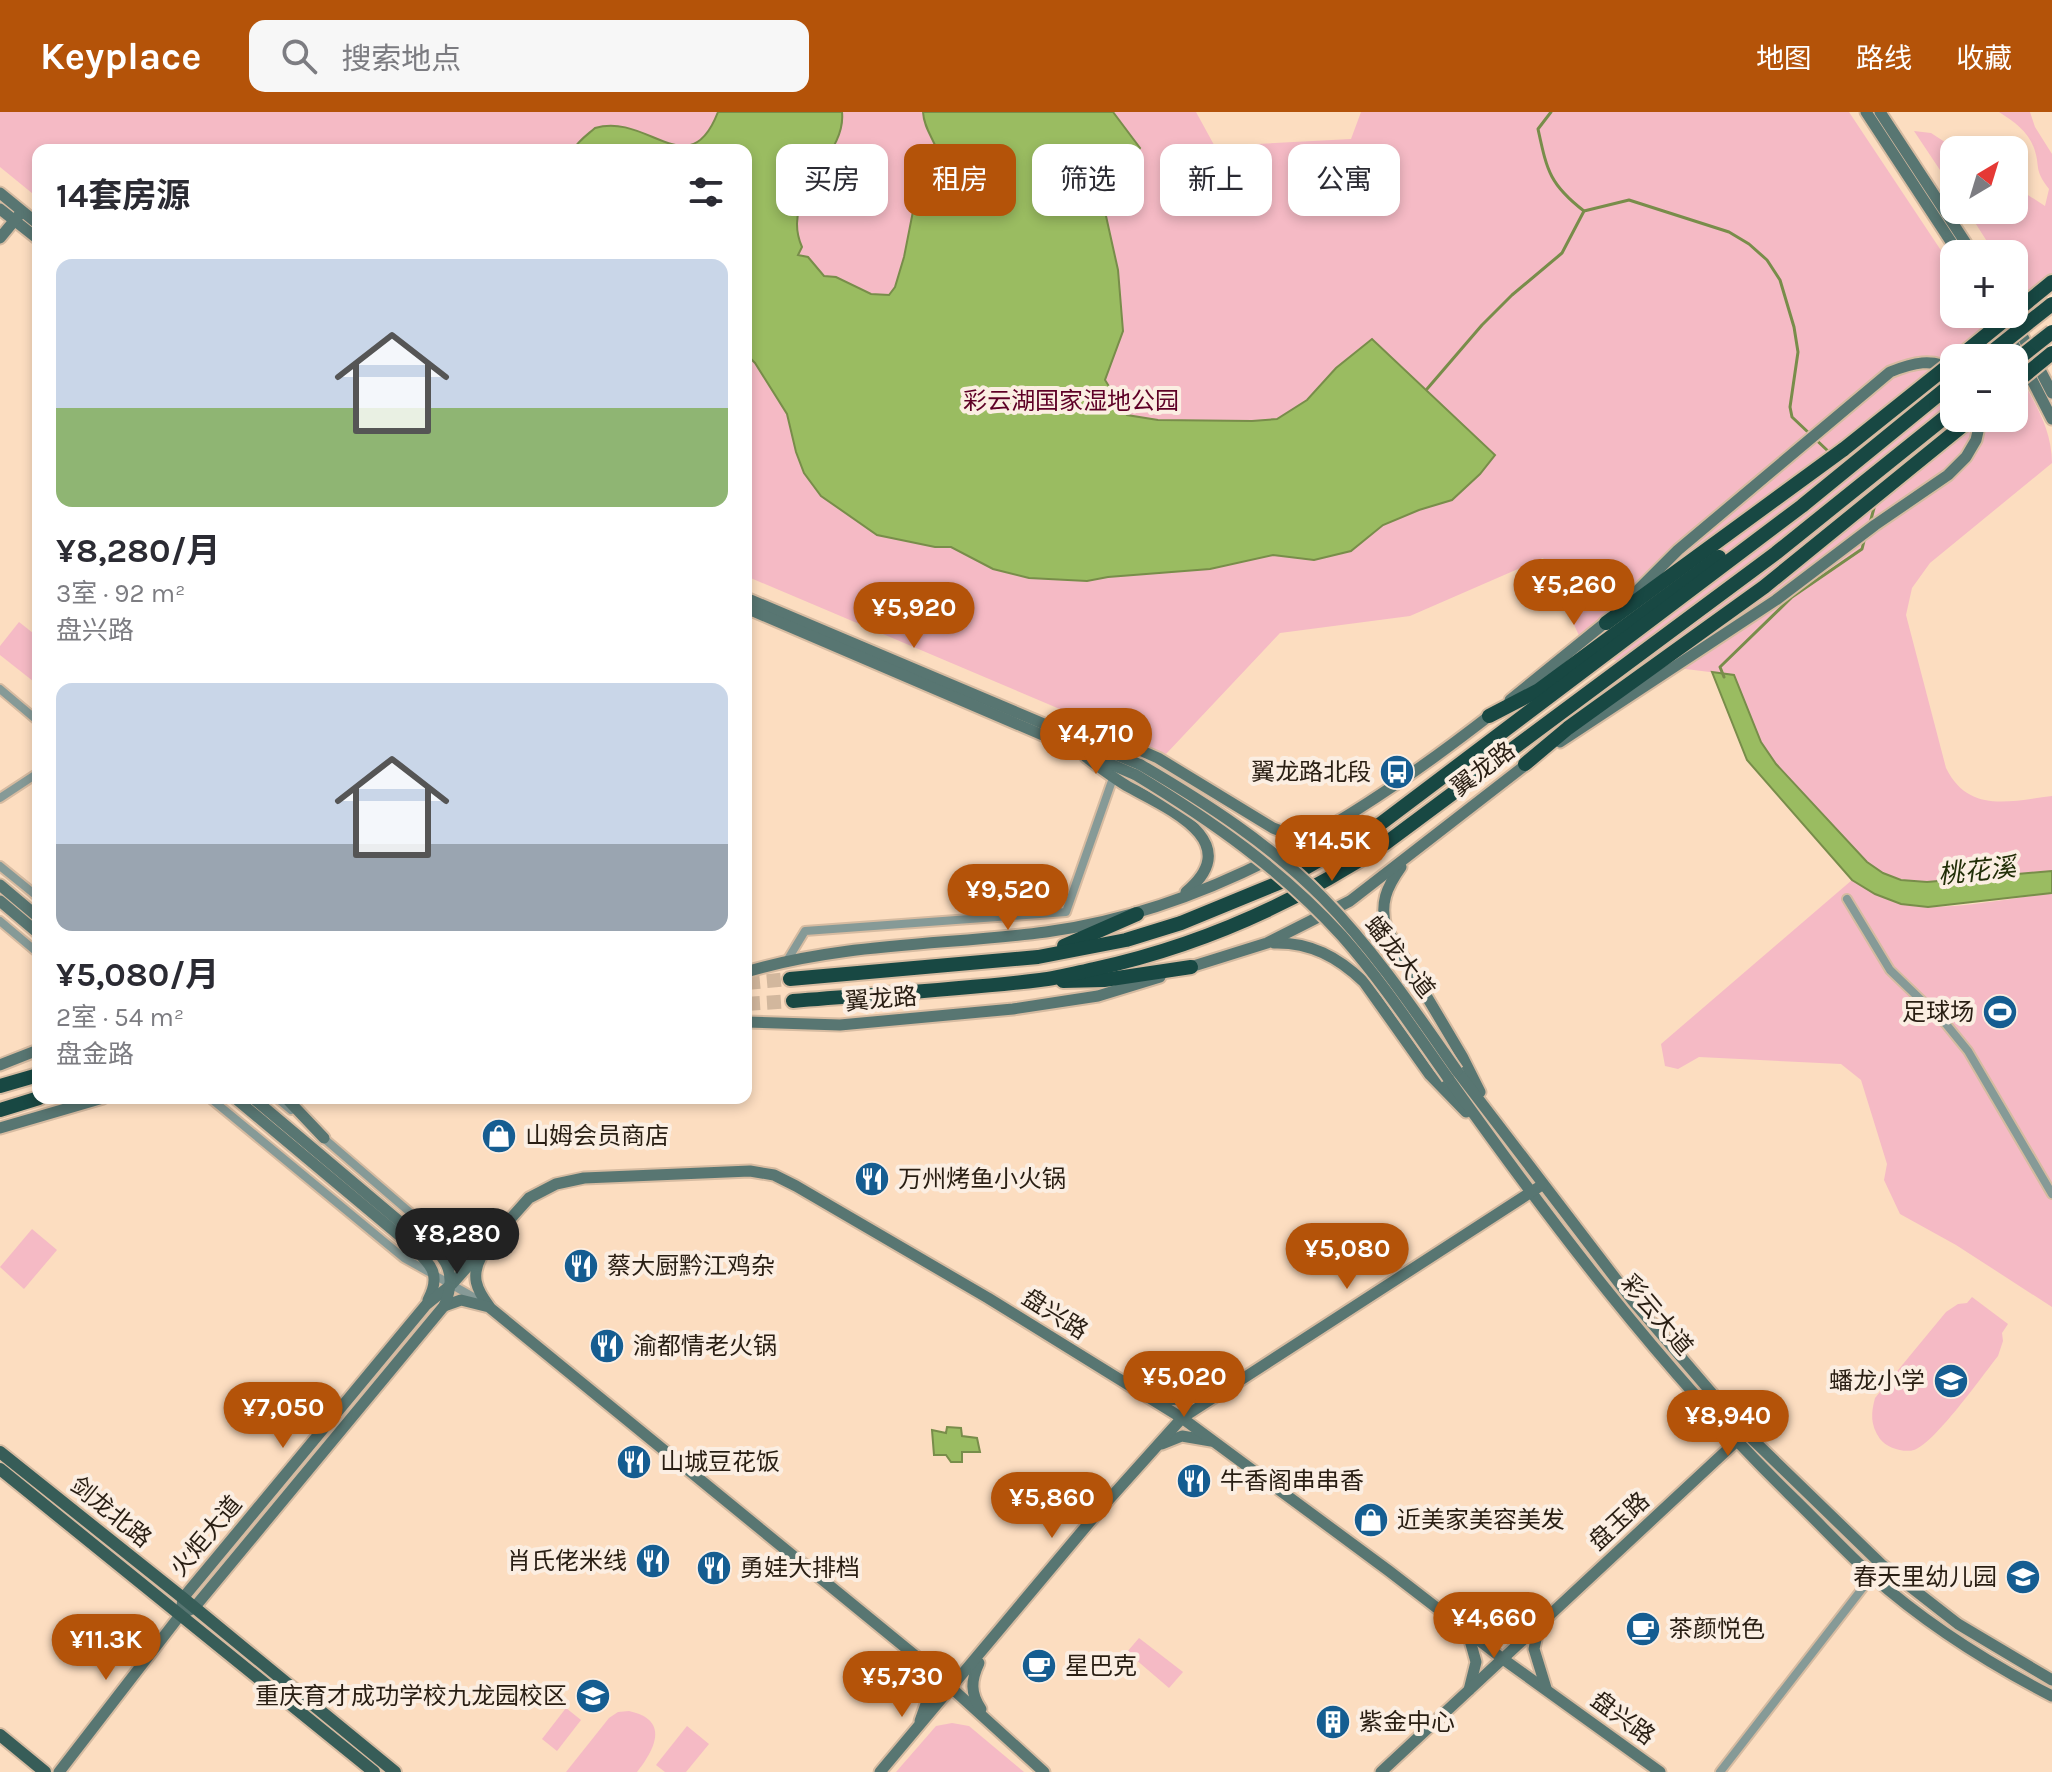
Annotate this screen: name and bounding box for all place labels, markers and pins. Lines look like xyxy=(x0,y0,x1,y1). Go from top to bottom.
pin: ¥5,260 xyxy=(1509,559,1639,627)
pin: ¥5,920 xyxy=(849,582,979,650)
pin: ¥4,710 xyxy=(1031,708,1161,776)
bus stop icon: 翼龙路北段 xyxy=(1378,753,1416,791)
place label: 翼龙路北段 xyxy=(1251,758,1371,786)
pin: ¥14.5K xyxy=(1267,815,1397,883)
pin: ¥9,520 xyxy=(943,864,1073,932)
sports icon: 足球场 xyxy=(1981,993,2019,1031)
place label: 足球场 xyxy=(1902,998,1974,1026)
shop icon: 山姆会员商店 xyxy=(480,1117,518,1155)
place label: 山姆会员商店 xyxy=(525,1122,669,1150)
restaurant icon: 万州烤鱼小火锅 xyxy=(853,1160,891,1198)
place label: 万州烤鱼小火锅 xyxy=(898,1165,1066,1193)
pin: ¥8,280 xyxy=(392,1208,522,1276)
pin: ¥5,080 xyxy=(1282,1223,1412,1291)
restaurant icon: 蔡大厨黔江鸡杂 xyxy=(562,1247,600,1285)
place label: 蔡大厨黔江鸡杂 xyxy=(607,1252,775,1280)
restaurant icon: 渝都情老火锅 xyxy=(588,1327,626,1365)
place label: 渝都情老火锅 xyxy=(633,1332,777,1360)
pin: ¥5,020 xyxy=(1119,1351,1249,1419)
school or university icon: 蟠龙小学 xyxy=(1932,1362,1970,1400)
place label: 蟠龙小学 xyxy=(1829,1367,1925,1395)
pin: ¥7,050 xyxy=(218,1382,348,1450)
pin: ¥8,940 xyxy=(1663,1390,1793,1458)
restaurant icon: 山城豆花饭 xyxy=(615,1443,653,1481)
place label: 山城豆花饭 xyxy=(660,1448,780,1476)
restaurant icon: 牛香阁串串香 xyxy=(1175,1462,1213,1500)
place label: 牛香阁串串香 xyxy=(1220,1467,1364,1495)
pin: ¥5,860 xyxy=(987,1472,1117,1540)
shop icon: 近美家美容美发 xyxy=(1352,1501,1390,1539)
place label: 近美家美容美发 xyxy=(1397,1506,1565,1534)
restaurant icon: 肖氏佬米线 xyxy=(634,1542,672,1580)
place label: 肖氏佬米线 xyxy=(507,1547,627,1575)
restaurant icon: 勇娃大排档 xyxy=(695,1549,733,1587)
place label: 勇娃大排档 xyxy=(740,1554,860,1582)
school or university icon: 春天里幼儿园 xyxy=(2004,1558,2042,1596)
place label: 春天里幼儿园 xyxy=(1853,1563,1997,1591)
pin: ¥4,660 xyxy=(1429,1592,1559,1660)
cafe icon: 茶颜悦色 xyxy=(1624,1610,1662,1648)
pin: ¥11.3K xyxy=(41,1614,171,1682)
place label: 茶颜悦色 xyxy=(1669,1615,1765,1643)
cafe icon: 星巴克 xyxy=(1020,1647,1058,1685)
pin: ¥5,730 xyxy=(837,1651,967,1719)
place label: 星巴克 xyxy=(1065,1652,1137,1680)
school or university icon: 重庆育才成功学校九龙园校区 xyxy=(574,1677,612,1715)
place label: 重庆育才成功学校九龙园校区 xyxy=(255,1682,567,1710)
building icon: 紫金中心 xyxy=(1314,1703,1352,1741)
place label: 紫金中心 xyxy=(1359,1708,1455,1736)

